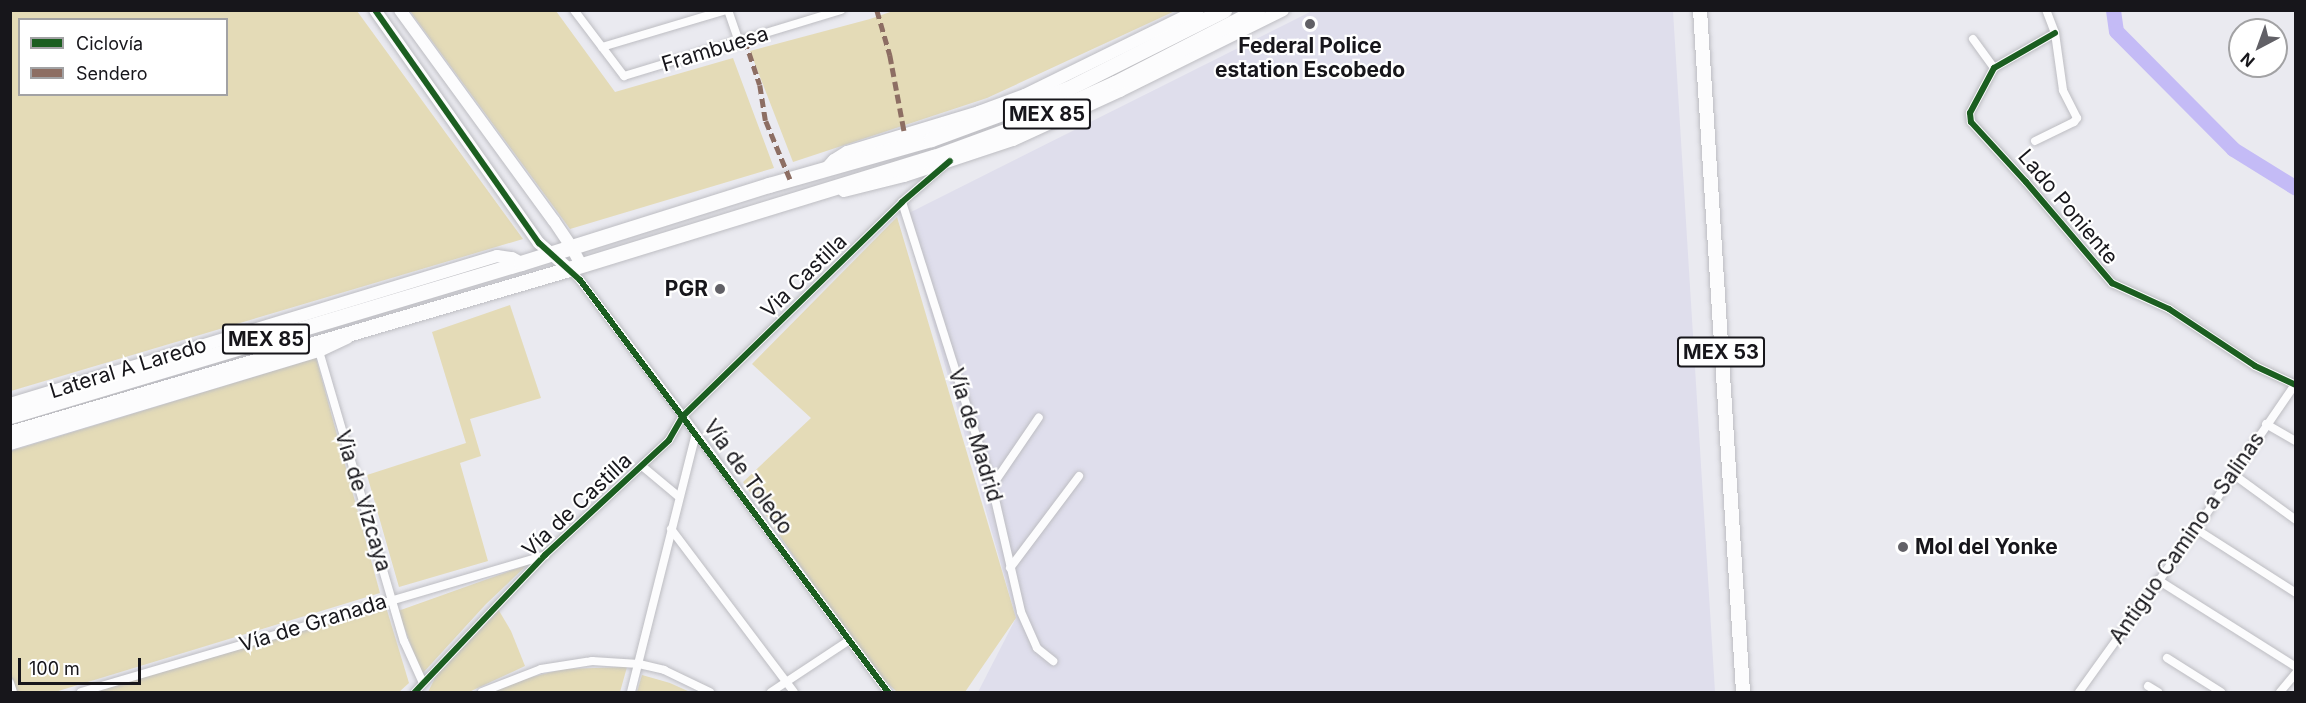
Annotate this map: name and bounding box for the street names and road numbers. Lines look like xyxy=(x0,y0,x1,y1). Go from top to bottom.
street label: Frambuesa xyxy=(659,21,771,77)
road number: MEX 85 xyxy=(1002,97,1092,131)
street label: Lado Poniente xyxy=(2013,145,2123,269)
street label: Via Castilla xyxy=(756,229,852,323)
road number: MEX 85 xyxy=(221,322,311,356)
street label: Lateral A Laredo xyxy=(47,332,209,404)
road number: MEX 53 xyxy=(1676,335,1766,369)
street label: Vía de Madrid xyxy=(943,365,1007,505)
street label: Vía de Toledo xyxy=(698,415,798,539)
street label: Via de Vizcaya xyxy=(330,427,396,575)
street label: Antiguo Camino a Salinas xyxy=(2104,427,2270,649)
street label: Vía de Castilla xyxy=(517,448,637,562)
street label: Vía de Granada xyxy=(236,589,390,657)

